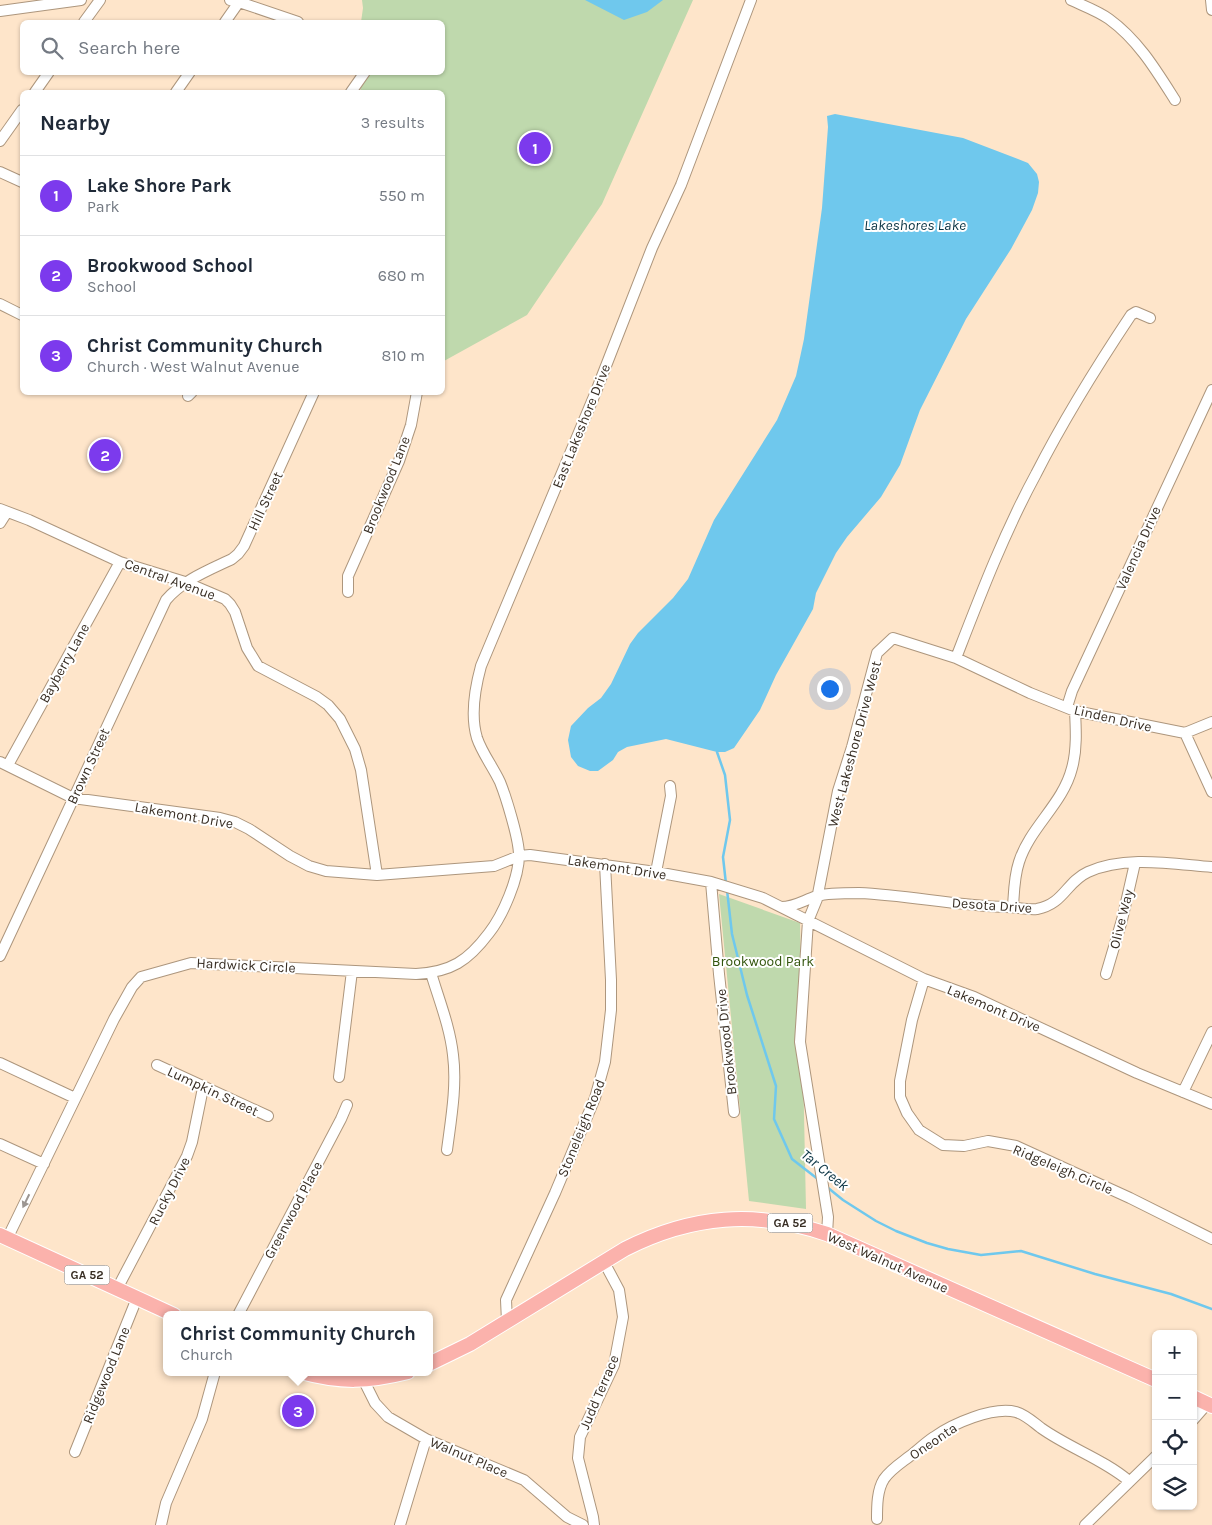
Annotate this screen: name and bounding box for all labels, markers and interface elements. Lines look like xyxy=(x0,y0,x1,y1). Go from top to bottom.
search box xyxy=(20,20,445,75)
icon: search xyxy=(38,34,66,62)
text: Search here xyxy=(78,37,180,59)
text: Nearby xyxy=(40,111,110,135)
text: 3 results xyxy=(361,113,425,132)
pin: 1 xyxy=(519,129,551,167)
text: Lake Shore Park xyxy=(87,175,232,197)
text: 1 xyxy=(53,186,59,205)
text: 550 m xyxy=(379,186,425,205)
text: Park xyxy=(87,197,119,216)
water label: Lakeshores Lake xyxy=(864,216,966,234)
text: Brookwood School xyxy=(87,255,253,277)
text: 2 xyxy=(51,266,61,285)
text: 680 m xyxy=(378,266,425,285)
text: School xyxy=(87,277,137,296)
text: Christ Community Church xyxy=(87,335,323,357)
text: 3 xyxy=(51,346,61,365)
text: 810 m xyxy=(382,346,425,365)
text: Church · West Walnut Avenue xyxy=(87,357,299,376)
street label: East Lakeshore Drive xyxy=(549,362,614,491)
street label: Brookwood Lane xyxy=(359,434,414,537)
pin: 2 xyxy=(89,436,121,474)
street label: Hill Street xyxy=(244,469,286,533)
street label: Valencia Drive xyxy=(1112,504,1164,593)
street label: Central Avenue xyxy=(122,555,218,604)
street label: Bayberry Lane xyxy=(36,621,93,706)
street label: West Lakeshore Drive West xyxy=(824,659,885,829)
your location xyxy=(817,676,843,702)
street label: Linden Drive xyxy=(1072,701,1153,736)
street label: Brown Street xyxy=(63,726,113,807)
street label: Lakemont Drive xyxy=(133,798,235,833)
street label: Lakemont Drive xyxy=(566,851,668,884)
street label: Olive Way xyxy=(1106,887,1137,951)
street label: Desota Drive xyxy=(951,894,1033,917)
park label: Brookwood Park xyxy=(712,953,814,970)
street label: Hardwick Circle xyxy=(196,954,296,977)
street label: Lakemont Drive xyxy=(945,981,1043,1036)
street label: Brookwood Drive xyxy=(712,988,741,1096)
street label: Lumpkin Street xyxy=(165,1063,261,1120)
street label: Stoneleigh Road xyxy=(554,1077,609,1180)
street label: Ridgeleigh Circle xyxy=(1010,1141,1115,1198)
water label: Tar Creek xyxy=(797,1145,853,1195)
street label: Rucky Drive xyxy=(145,1154,194,1228)
street label: Greenwood Place xyxy=(261,1159,326,1262)
one-way arrow xyxy=(22,1194,30,1209)
road number: GA 52 xyxy=(768,1214,812,1232)
street label: West Walnut Avenue xyxy=(825,1228,951,1297)
road number: GA 52 xyxy=(64,1266,110,1284)
popup xyxy=(163,1311,433,1376)
text: Christ Community Church xyxy=(180,1323,416,1345)
street label: Ridgewood Lane xyxy=(79,1324,134,1426)
map controls xyxy=(1152,1330,1197,1510)
button: + xyxy=(1152,1330,1197,1375)
text: Church xyxy=(180,1345,233,1364)
street label: Judd Terrace xyxy=(576,1352,623,1432)
button: − xyxy=(1152,1375,1197,1420)
pin: 3 xyxy=(282,1392,314,1430)
street label: Oneonta xyxy=(906,1419,960,1463)
button: locate xyxy=(1152,1420,1197,1465)
street label: Walnut Place xyxy=(427,1433,510,1481)
button: layers xyxy=(1152,1465,1197,1510)

